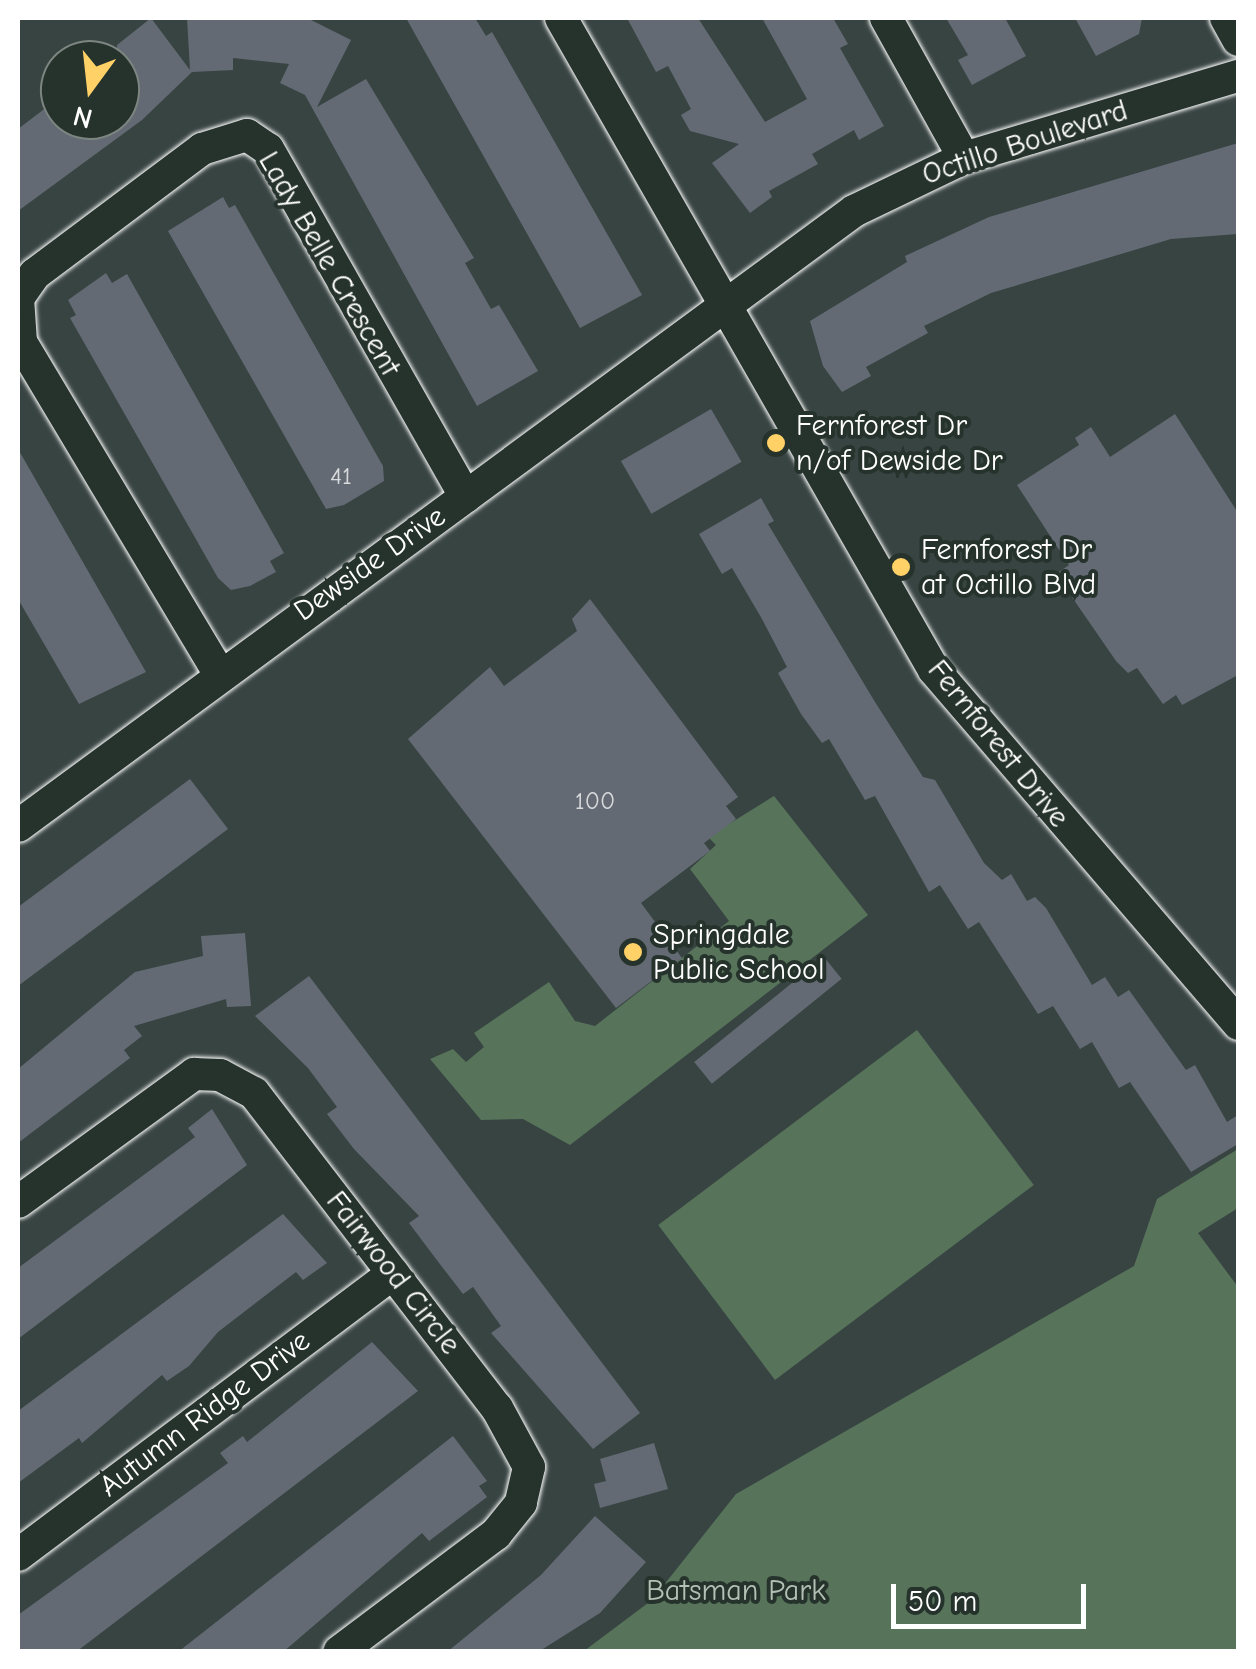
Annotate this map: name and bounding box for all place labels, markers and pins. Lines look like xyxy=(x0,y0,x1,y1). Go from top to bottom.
place label: Fernforest Dr n/of Dewside Dr xyxy=(796,408,1003,478)
marker: Fernforest Dr n/of Dewside Dr xyxy=(765,432,787,454)
place label: Fernforest Dr at Octillo Blvd xyxy=(921,532,1096,602)
marker: Fernforest Dr at Octillo Blvd xyxy=(890,556,912,578)
place label: Springdale Public School xyxy=(653,917,824,988)
marker: Springdale Public School xyxy=(622,941,644,963)

